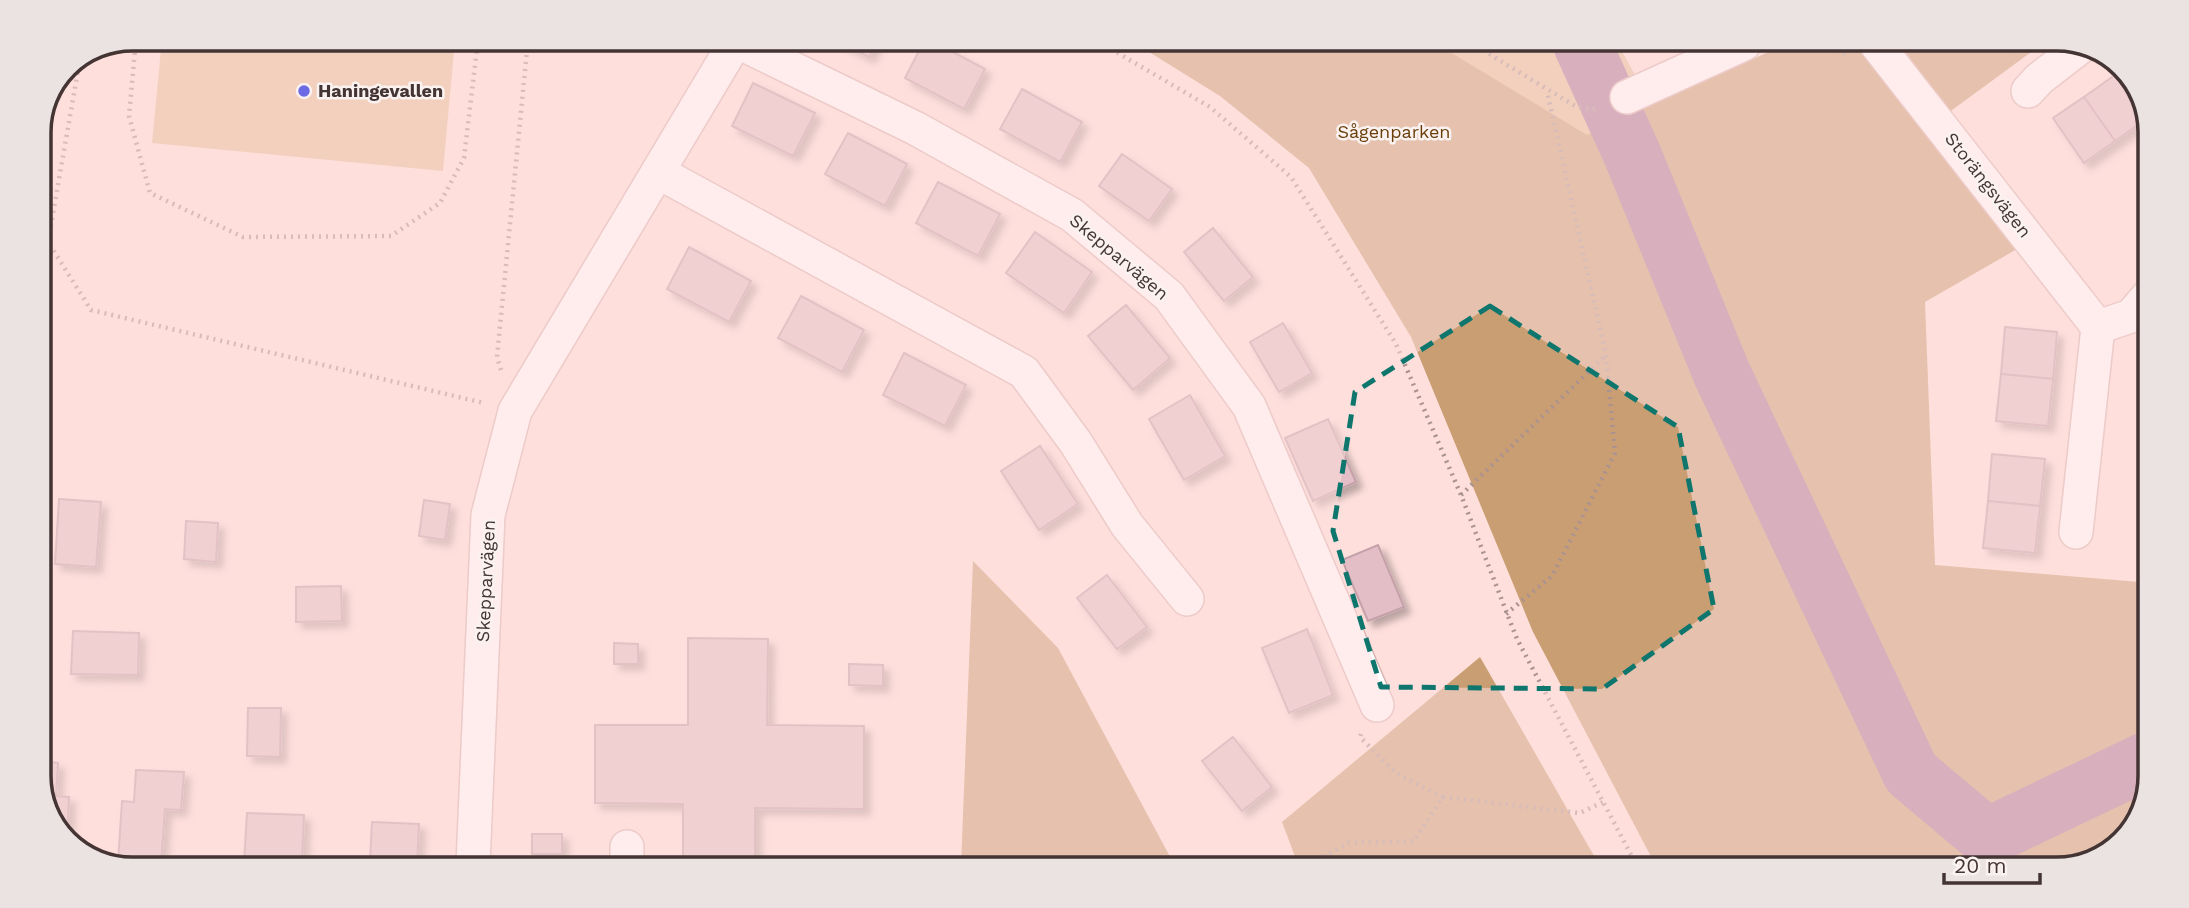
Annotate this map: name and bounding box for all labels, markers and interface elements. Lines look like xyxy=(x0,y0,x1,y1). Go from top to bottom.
place label: Haningevallen xyxy=(318,80,443,101)
marker: Haningevallen xyxy=(296,83,312,99)
park label: Sågenparken xyxy=(1338,121,1450,142)
street label: Storängsvägen xyxy=(1941,128,2036,241)
street label: Skepparvägen xyxy=(1066,209,1173,304)
street label: Skepparvägen xyxy=(472,519,499,643)
scale bar xyxy=(1944,842,2040,886)
text: 20 m xyxy=(1954,853,2006,878)

